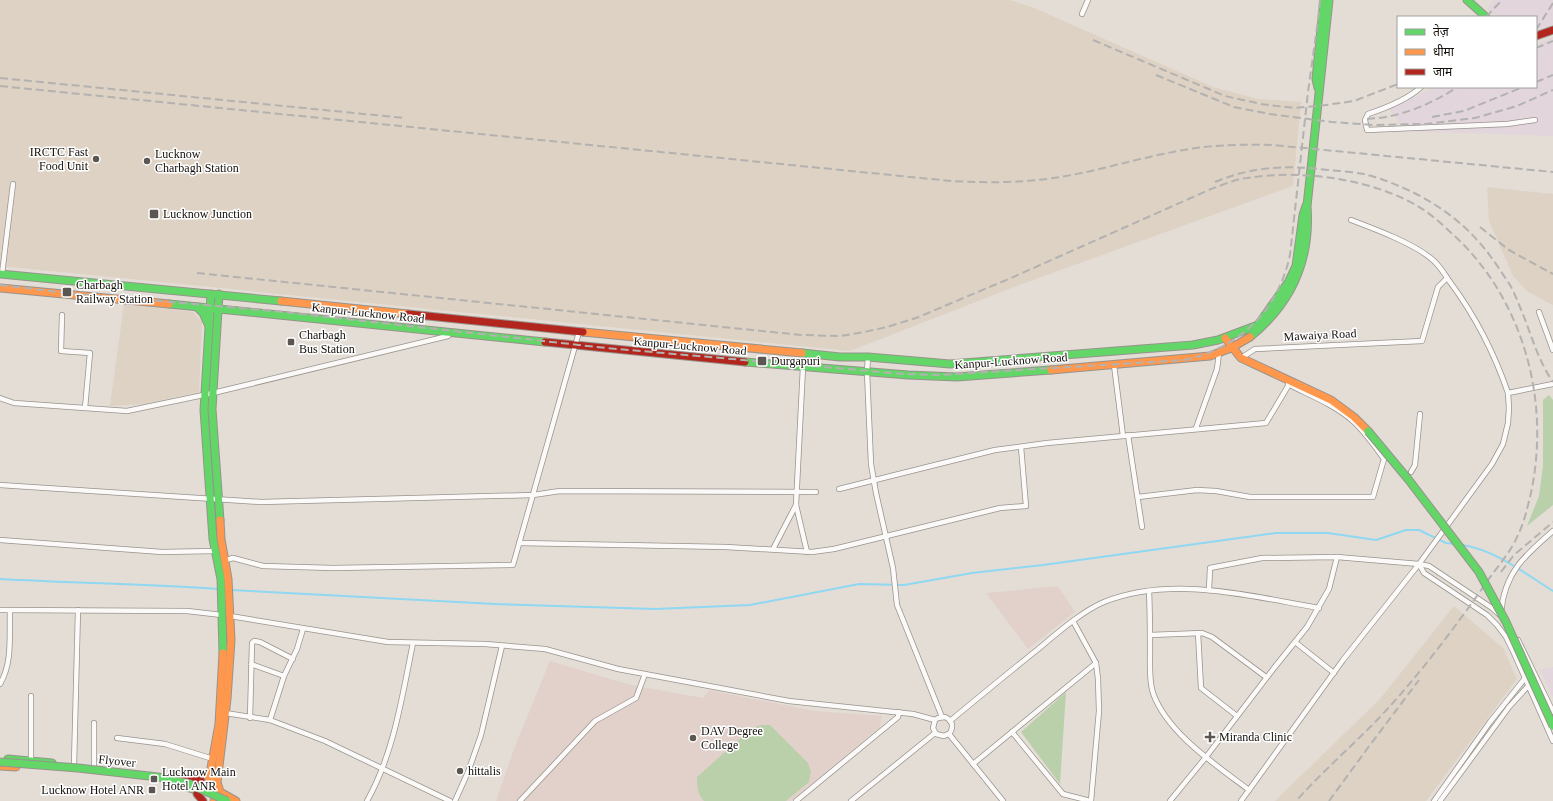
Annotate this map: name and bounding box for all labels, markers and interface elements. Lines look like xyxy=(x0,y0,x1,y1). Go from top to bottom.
legend xyxy=(1397,16,1537,88)
text: तेज़ xyxy=(1433,24,1450,39)
text: धीमा xyxy=(1433,44,1455,59)
text: जाम xyxy=(1433,65,1453,79)
place label: IRCTC Fast Food Unit xyxy=(30,145,89,173)
place label: Lucknow Charbagh Station xyxy=(155,147,239,175)
marker: IRCTC Fast Food Unit xyxy=(91,154,101,164)
marker: Lucknow Charbagh Station xyxy=(142,156,152,166)
place label: Lucknow Junction xyxy=(163,207,252,221)
marker: Lucknow Junction xyxy=(148,208,160,220)
place label: Charbagh Railway Station xyxy=(76,278,153,306)
marker: Charbagh Railway Station xyxy=(61,286,73,298)
street label: Kanpur-Lucknow Road xyxy=(311,300,425,326)
street label: Mawaiya Road xyxy=(1283,326,1357,344)
place label: Charbagh Bus Station xyxy=(299,328,355,356)
street label: Kanpur-Lucknow Road xyxy=(633,334,747,358)
marker: Charbagh Bus Station xyxy=(286,337,296,347)
street label: Kanpur-Lucknow Road xyxy=(954,350,1068,372)
place label: Durgapuri xyxy=(771,354,821,368)
marker: Durgapuri xyxy=(756,355,768,367)
place label: DAV Degree College xyxy=(701,724,763,752)
place label: Miranda Clinic xyxy=(1219,730,1292,744)
marker: Miranda Clinic xyxy=(1204,731,1216,743)
marker: DAV Degree College xyxy=(688,733,698,743)
street label: Flyover xyxy=(98,752,136,770)
place label: hittalis xyxy=(468,764,501,778)
place label: Lucknow Main Hotel ANR xyxy=(162,765,236,793)
marker: hittalis xyxy=(455,766,465,776)
marker: Lucknow Main Hotel ANR xyxy=(149,774,159,784)
place label: Lucknow Hotel ANR xyxy=(41,783,144,797)
marker: Lucknow Hotel ANR xyxy=(147,785,157,795)

